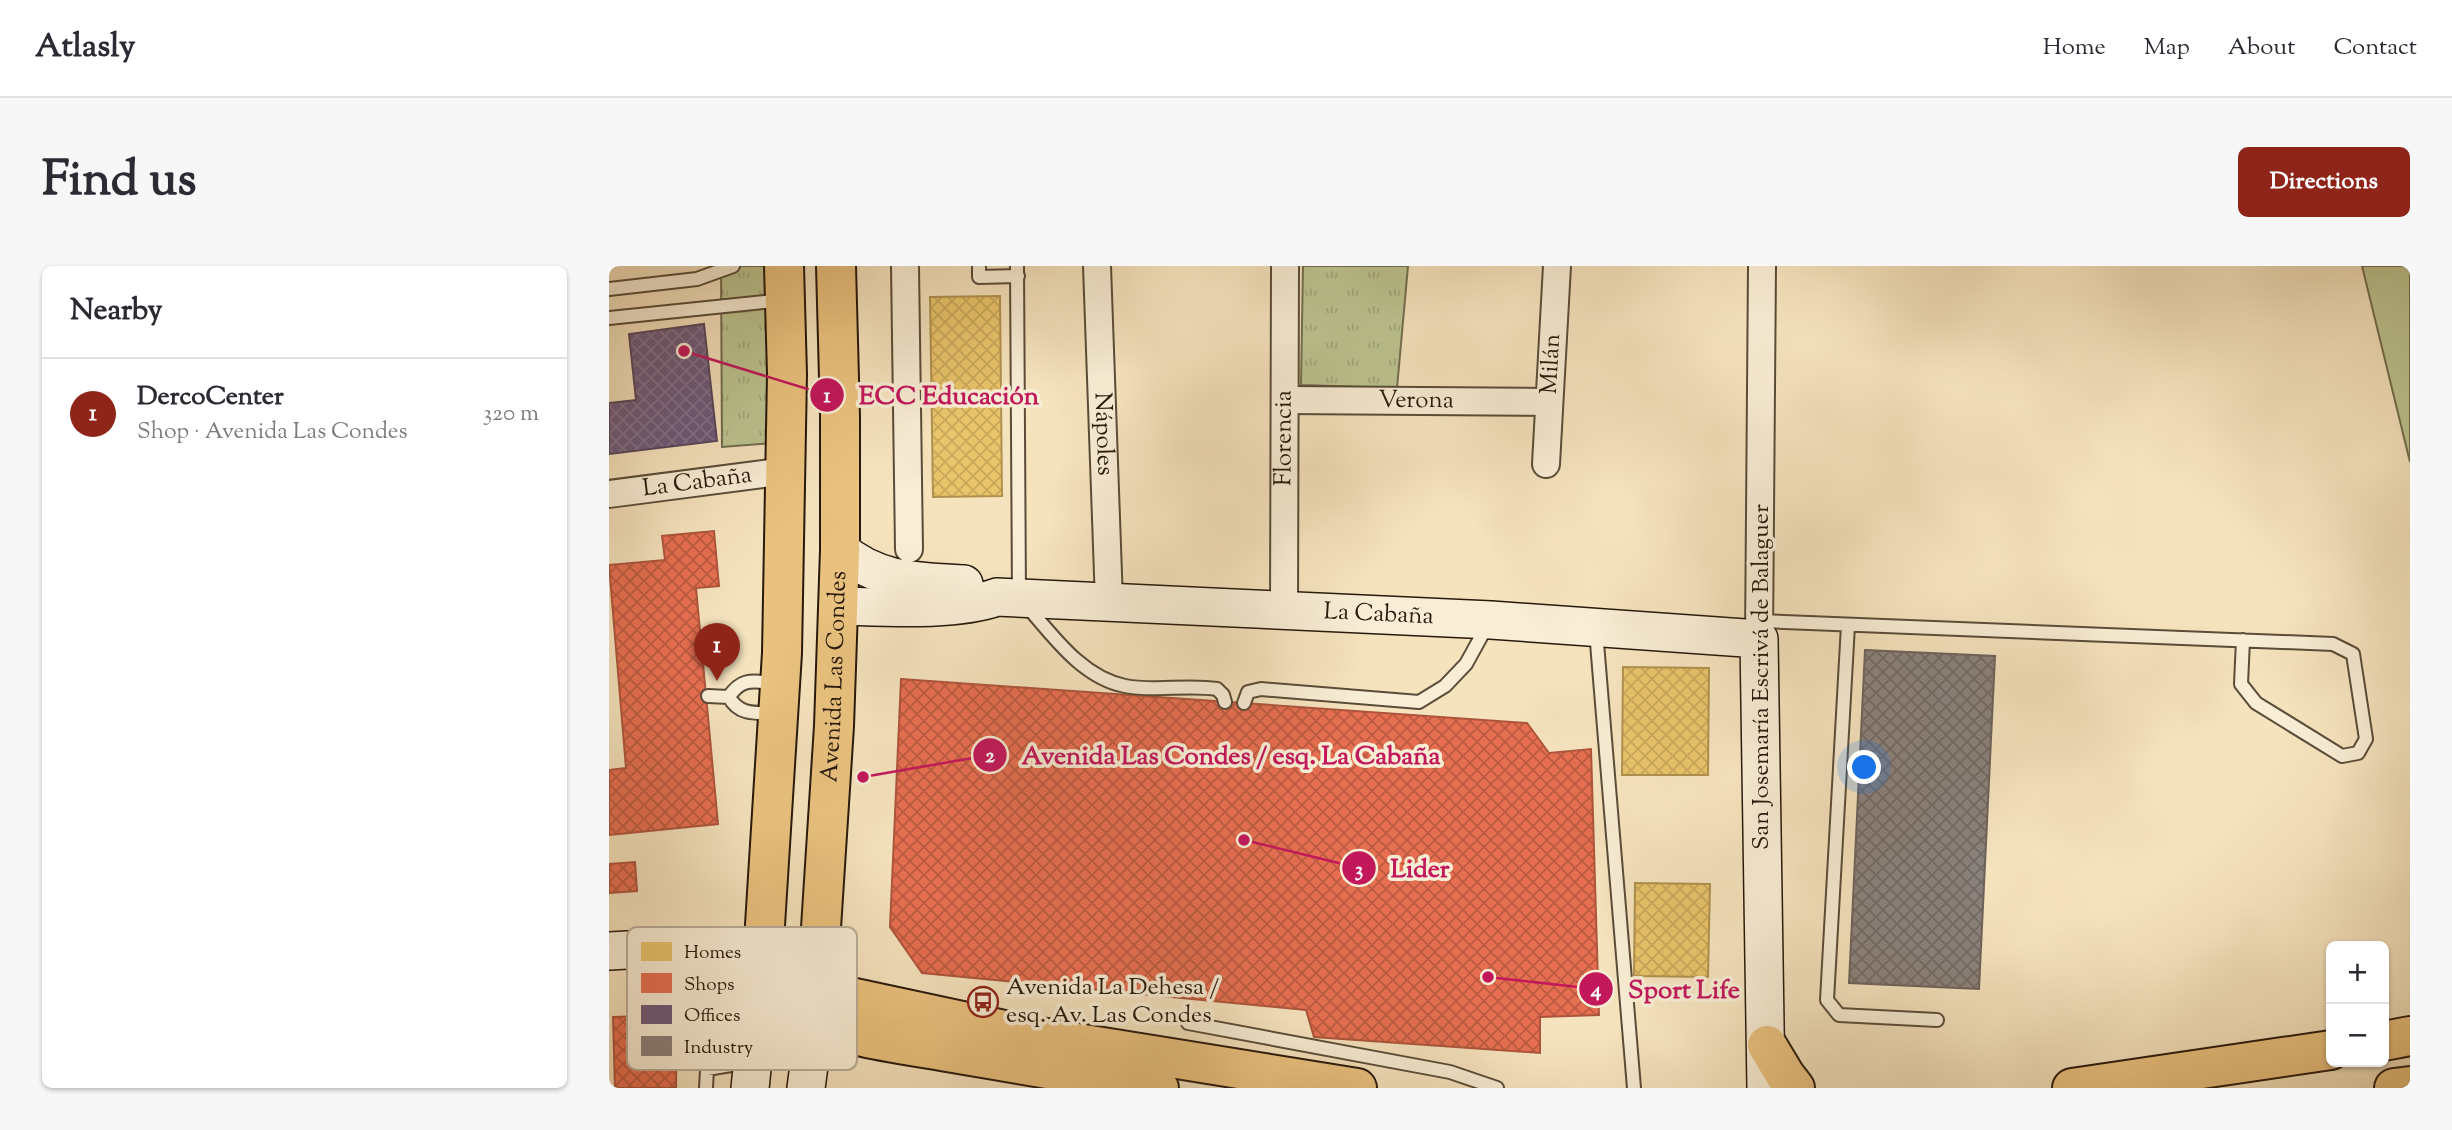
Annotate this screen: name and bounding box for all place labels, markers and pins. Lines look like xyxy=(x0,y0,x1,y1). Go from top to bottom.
callout: ECC Educación xyxy=(810,371,1053,418)
pin: 1 xyxy=(694,623,740,681)
callout: Avenida Las Condes / esq. La Cabaña xyxy=(972,732,1455,779)
callout: Lider xyxy=(1341,845,1464,892)
callout: Sport Life xyxy=(1579,965,1754,1012)
place label: Avenida La Dehesa / esq. Av. Las Condes xyxy=(1006,971,1219,1033)
bus stop icon: Avenida La Dehesa / esq. Av. Las Condes xyxy=(966,985,1000,1019)

